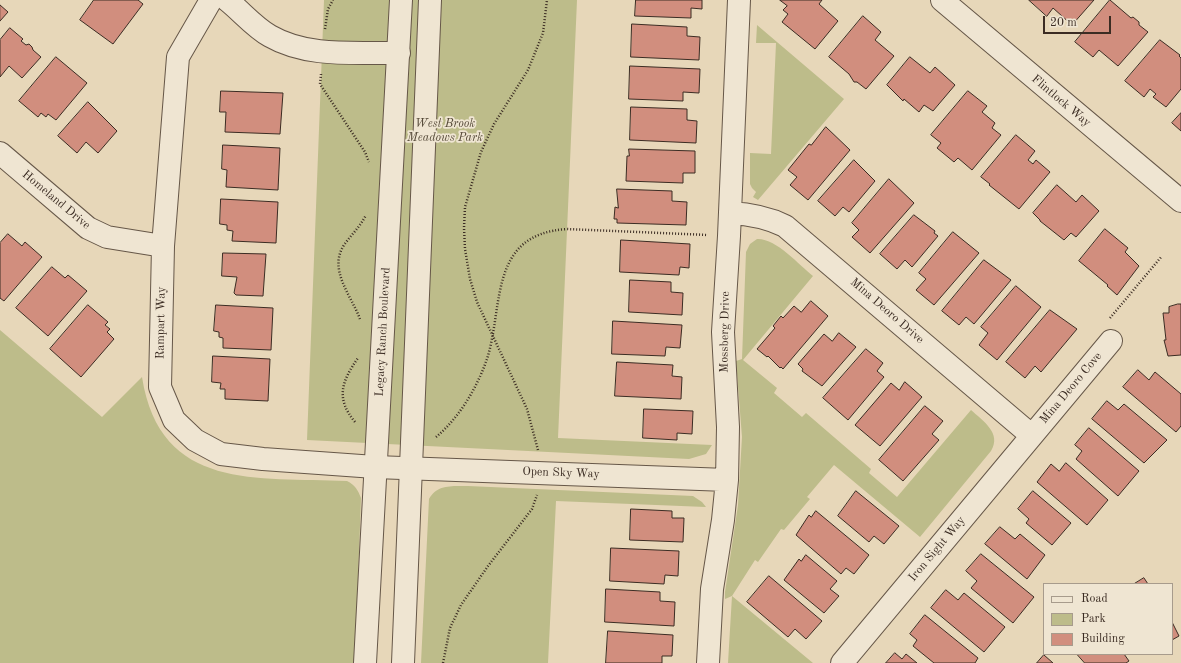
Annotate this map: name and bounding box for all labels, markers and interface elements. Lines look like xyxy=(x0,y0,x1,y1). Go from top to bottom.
scale bar xyxy=(1045,8,1113,34)
text: 20 m xyxy=(1050,17,1077,29)
street label: Flintlock Way xyxy=(1028,72,1094,130)
park label: West Brook Meadows Park xyxy=(407,117,483,145)
street label: Homeland Drive xyxy=(19,167,93,233)
street label: Legacy Ranch Boulevard xyxy=(372,267,394,397)
street label: Mina Deoro Drive xyxy=(847,275,927,347)
street label: Rampart Way xyxy=(153,287,169,359)
street label: Mossberg Drive xyxy=(717,291,733,373)
street label: Mina Deoro Cove xyxy=(1037,349,1105,427)
street label: Open Sky Way xyxy=(522,464,600,482)
street label: Iron Sight Way xyxy=(906,513,968,585)
legend xyxy=(1043,583,1173,655)
text: Road xyxy=(1081,593,1108,605)
text: Park xyxy=(1081,613,1106,625)
text: Building xyxy=(1081,633,1125,645)

